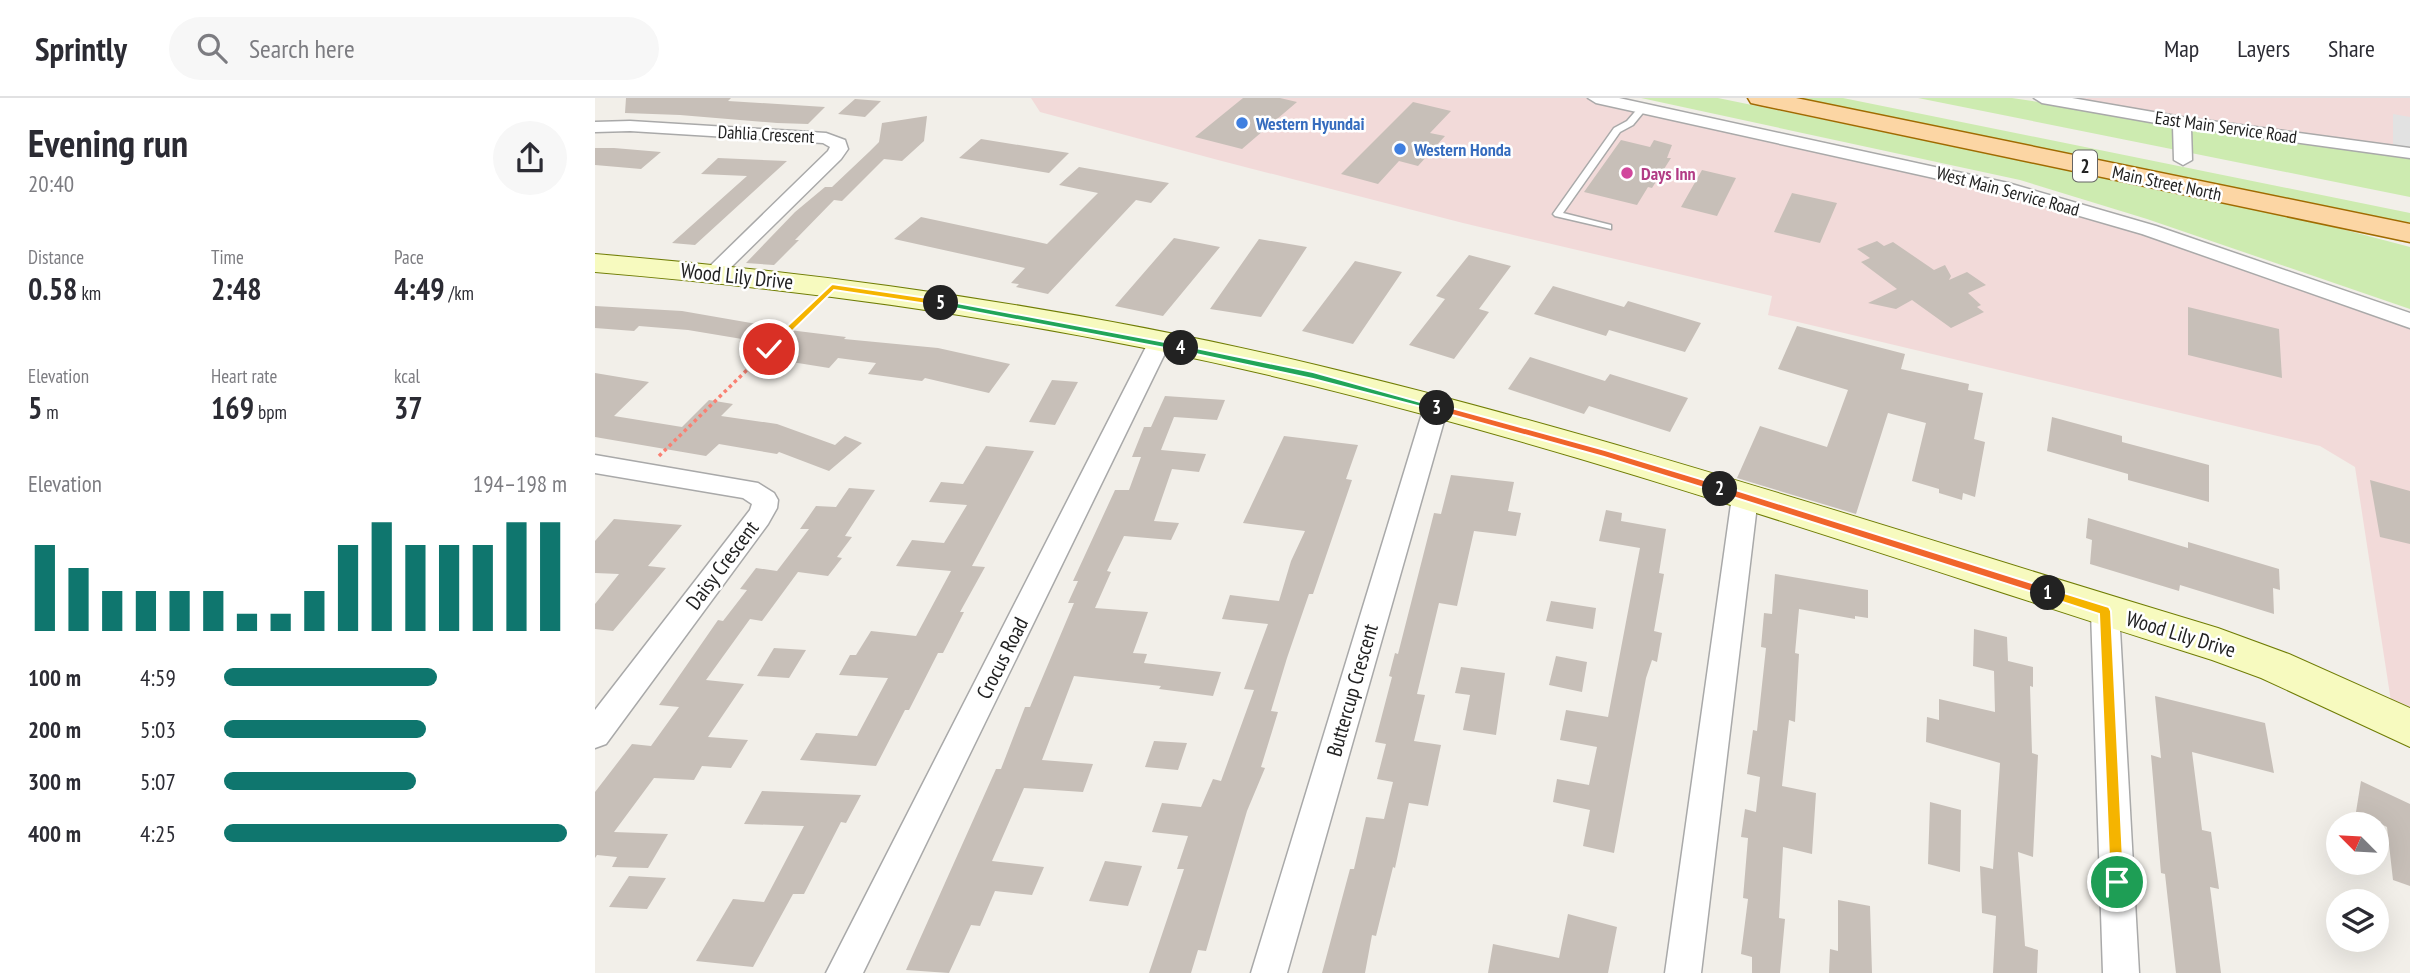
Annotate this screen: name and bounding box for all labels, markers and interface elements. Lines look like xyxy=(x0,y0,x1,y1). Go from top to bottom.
search box xyxy=(169,17,659,80)
text: Sprintly xyxy=(35,27,127,70)
icon: search xyxy=(193,29,231,67)
text: Search here xyxy=(249,32,355,65)
text: Map xyxy=(2164,33,2199,64)
text: Layers xyxy=(2237,33,2290,64)
text: Share xyxy=(2328,33,2375,64)
street label: East Main Service Road xyxy=(2154,106,2298,148)
place label: Western Hyundai xyxy=(1255,112,1365,135)
marker: Western Hyundai xyxy=(1234,115,1250,131)
text: Evening run xyxy=(28,118,188,167)
street label: Dahlia Crescent xyxy=(717,120,815,148)
button: share xyxy=(493,121,567,195)
place label: Western Honda xyxy=(1413,138,1511,161)
marker: Western Honda xyxy=(1392,141,1408,157)
road number: 2 xyxy=(2073,150,2097,181)
street label: Main Street North xyxy=(2110,160,2224,206)
street label: West Main Service Road xyxy=(1934,161,2082,221)
place label: Days Inn xyxy=(1641,162,1696,185)
marker: Days Inn xyxy=(1619,165,1635,181)
text: 20:40 xyxy=(28,169,74,198)
text: Distance xyxy=(28,245,84,269)
text: Time xyxy=(211,245,244,269)
text: Pace xyxy=(394,245,424,269)
street label: Wood Lily Drive xyxy=(679,257,795,295)
text: 0.58 xyxy=(28,269,77,308)
text: 2:48 xyxy=(211,269,262,308)
text: 4:49 xyxy=(394,269,445,308)
text: km xyxy=(77,281,101,305)
text: /km xyxy=(445,281,474,305)
pin: 5 xyxy=(923,286,959,320)
text: 5 xyxy=(936,290,945,314)
pin xyxy=(739,319,799,379)
icon: check xyxy=(750,330,788,368)
pin: 4 xyxy=(1163,330,1199,366)
text: 4 xyxy=(1176,335,1185,359)
text: Elevation xyxy=(28,364,89,388)
text: Heart rate xyxy=(211,364,277,388)
text: kcal xyxy=(394,364,420,388)
text: 5 xyxy=(28,388,42,427)
text: 169 xyxy=(211,388,254,427)
text: 37 xyxy=(394,388,423,427)
pin: 3 xyxy=(1419,390,1455,426)
text: 3 xyxy=(1432,395,1441,419)
text: m xyxy=(42,400,59,424)
text: bpm xyxy=(254,400,287,424)
text: Elevation xyxy=(28,469,102,498)
text: 194–198 m xyxy=(473,469,567,498)
pin: 2 xyxy=(1703,472,1737,506)
text: 2 xyxy=(1715,476,1724,500)
street label: Daisy Crescent xyxy=(680,515,764,615)
pin: 1 xyxy=(2031,575,2065,610)
text: 1 xyxy=(2043,580,2052,604)
street label: Wood Lily Drive xyxy=(2123,605,2239,663)
street label: Crocus Road xyxy=(970,613,1034,703)
street label: Buttercup Crescent xyxy=(1320,620,1384,759)
text: 100 m xyxy=(28,663,81,692)
text: 4:59 xyxy=(140,663,176,692)
text: 200 m xyxy=(28,715,81,744)
text: 5:03 xyxy=(140,715,176,744)
text: 300 m xyxy=(28,767,81,796)
text: 5:07 xyxy=(140,767,176,796)
north arrow xyxy=(2326,812,2389,875)
map controls xyxy=(2326,812,2389,952)
text: 400 m xyxy=(28,819,81,848)
text: 4:25 xyxy=(140,819,176,848)
pin xyxy=(2087,852,2147,912)
icon: arrive xyxy=(2098,863,2136,901)
button: layers xyxy=(2326,889,2389,952)

